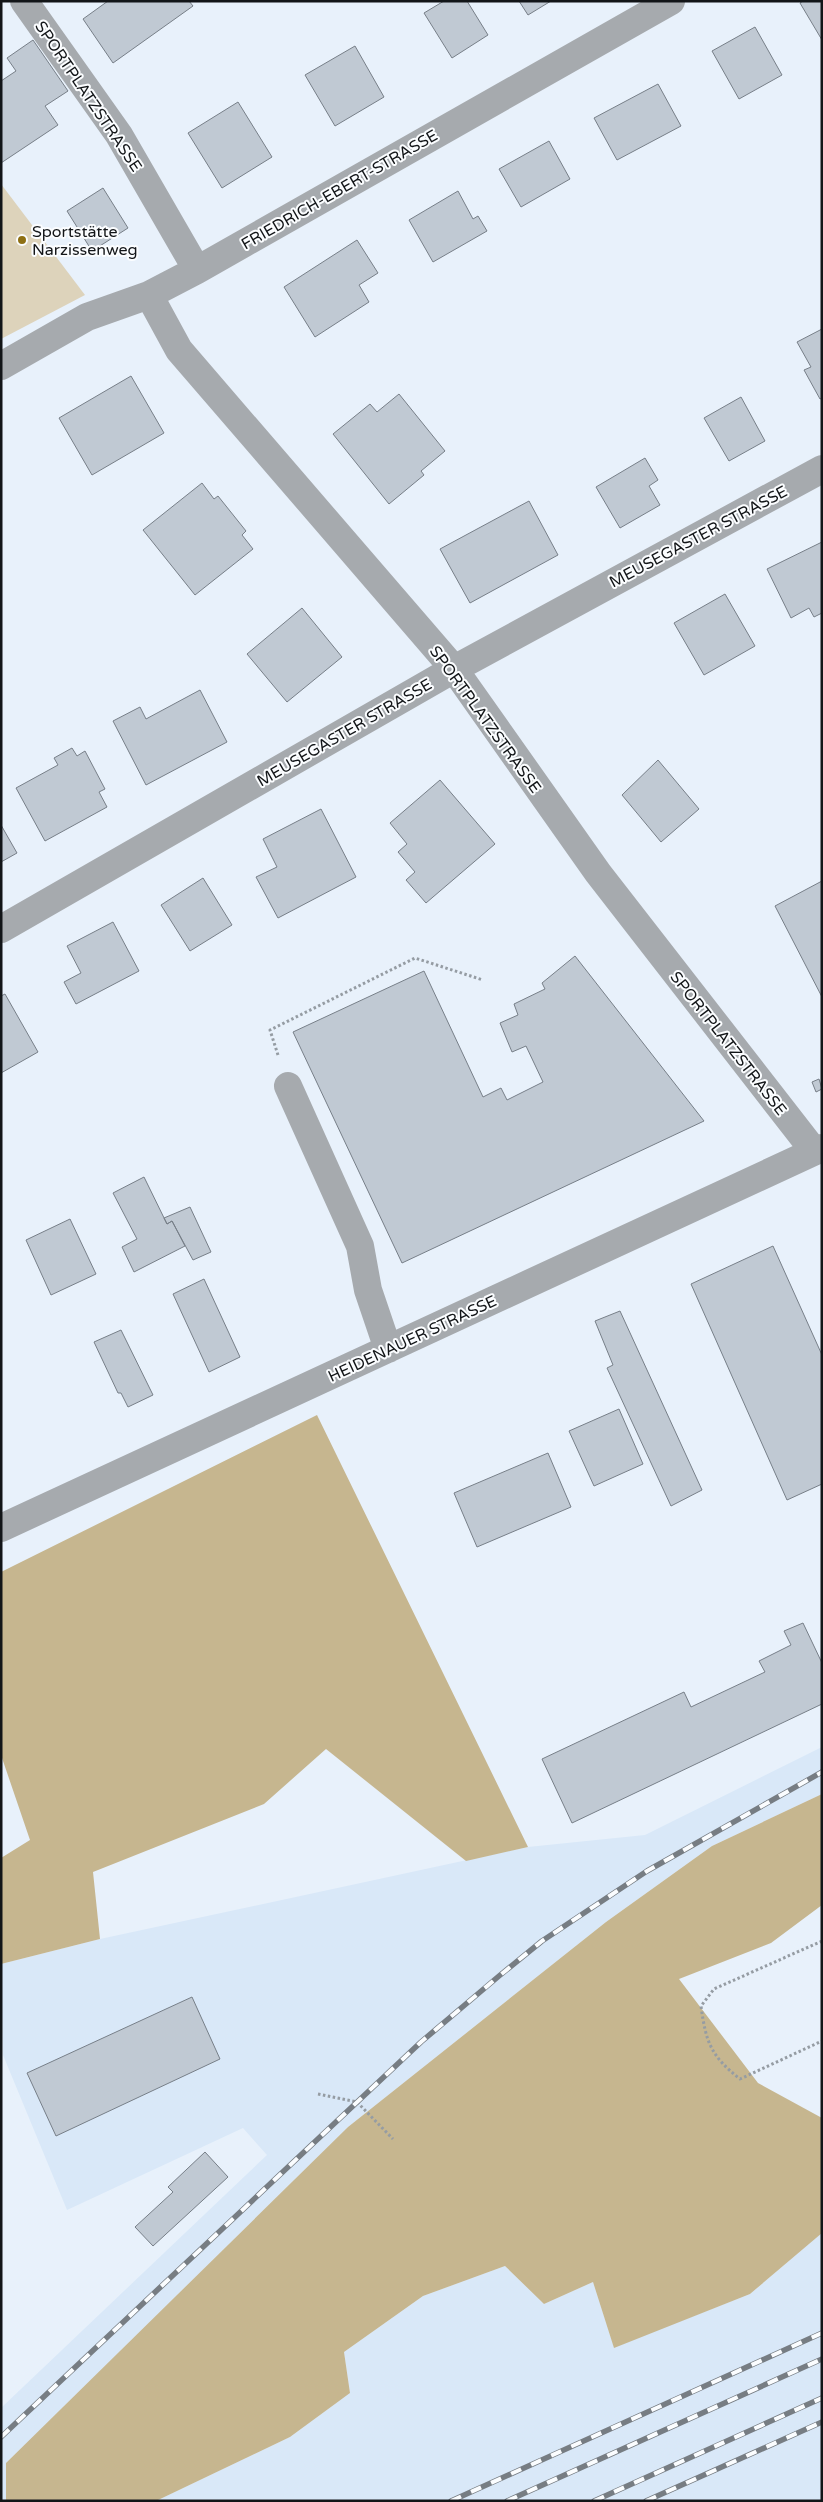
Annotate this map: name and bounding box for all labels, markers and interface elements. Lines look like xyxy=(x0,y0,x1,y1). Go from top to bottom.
street label: SPORTPLATZSTRASSE xyxy=(30,17,146,176)
street label: FRIEDRICH-EBERT-STRASSE xyxy=(238,125,441,254)
place label: Sportstätte Narzissenweg xyxy=(32,222,138,260)
marker: Sportstätte Narzissenweg xyxy=(16,234,28,246)
street label: MEUSEGASTER STRASSE xyxy=(606,481,791,592)
street label: SPORTPLATZSTRASSE xyxy=(425,642,545,797)
street label: MEUSEGASTER STRASSE xyxy=(253,674,436,791)
street label: SPORTPLATZSTRASSE xyxy=(666,968,791,1120)
street label: HEIDENAUER STRASSE xyxy=(325,1291,500,1387)

